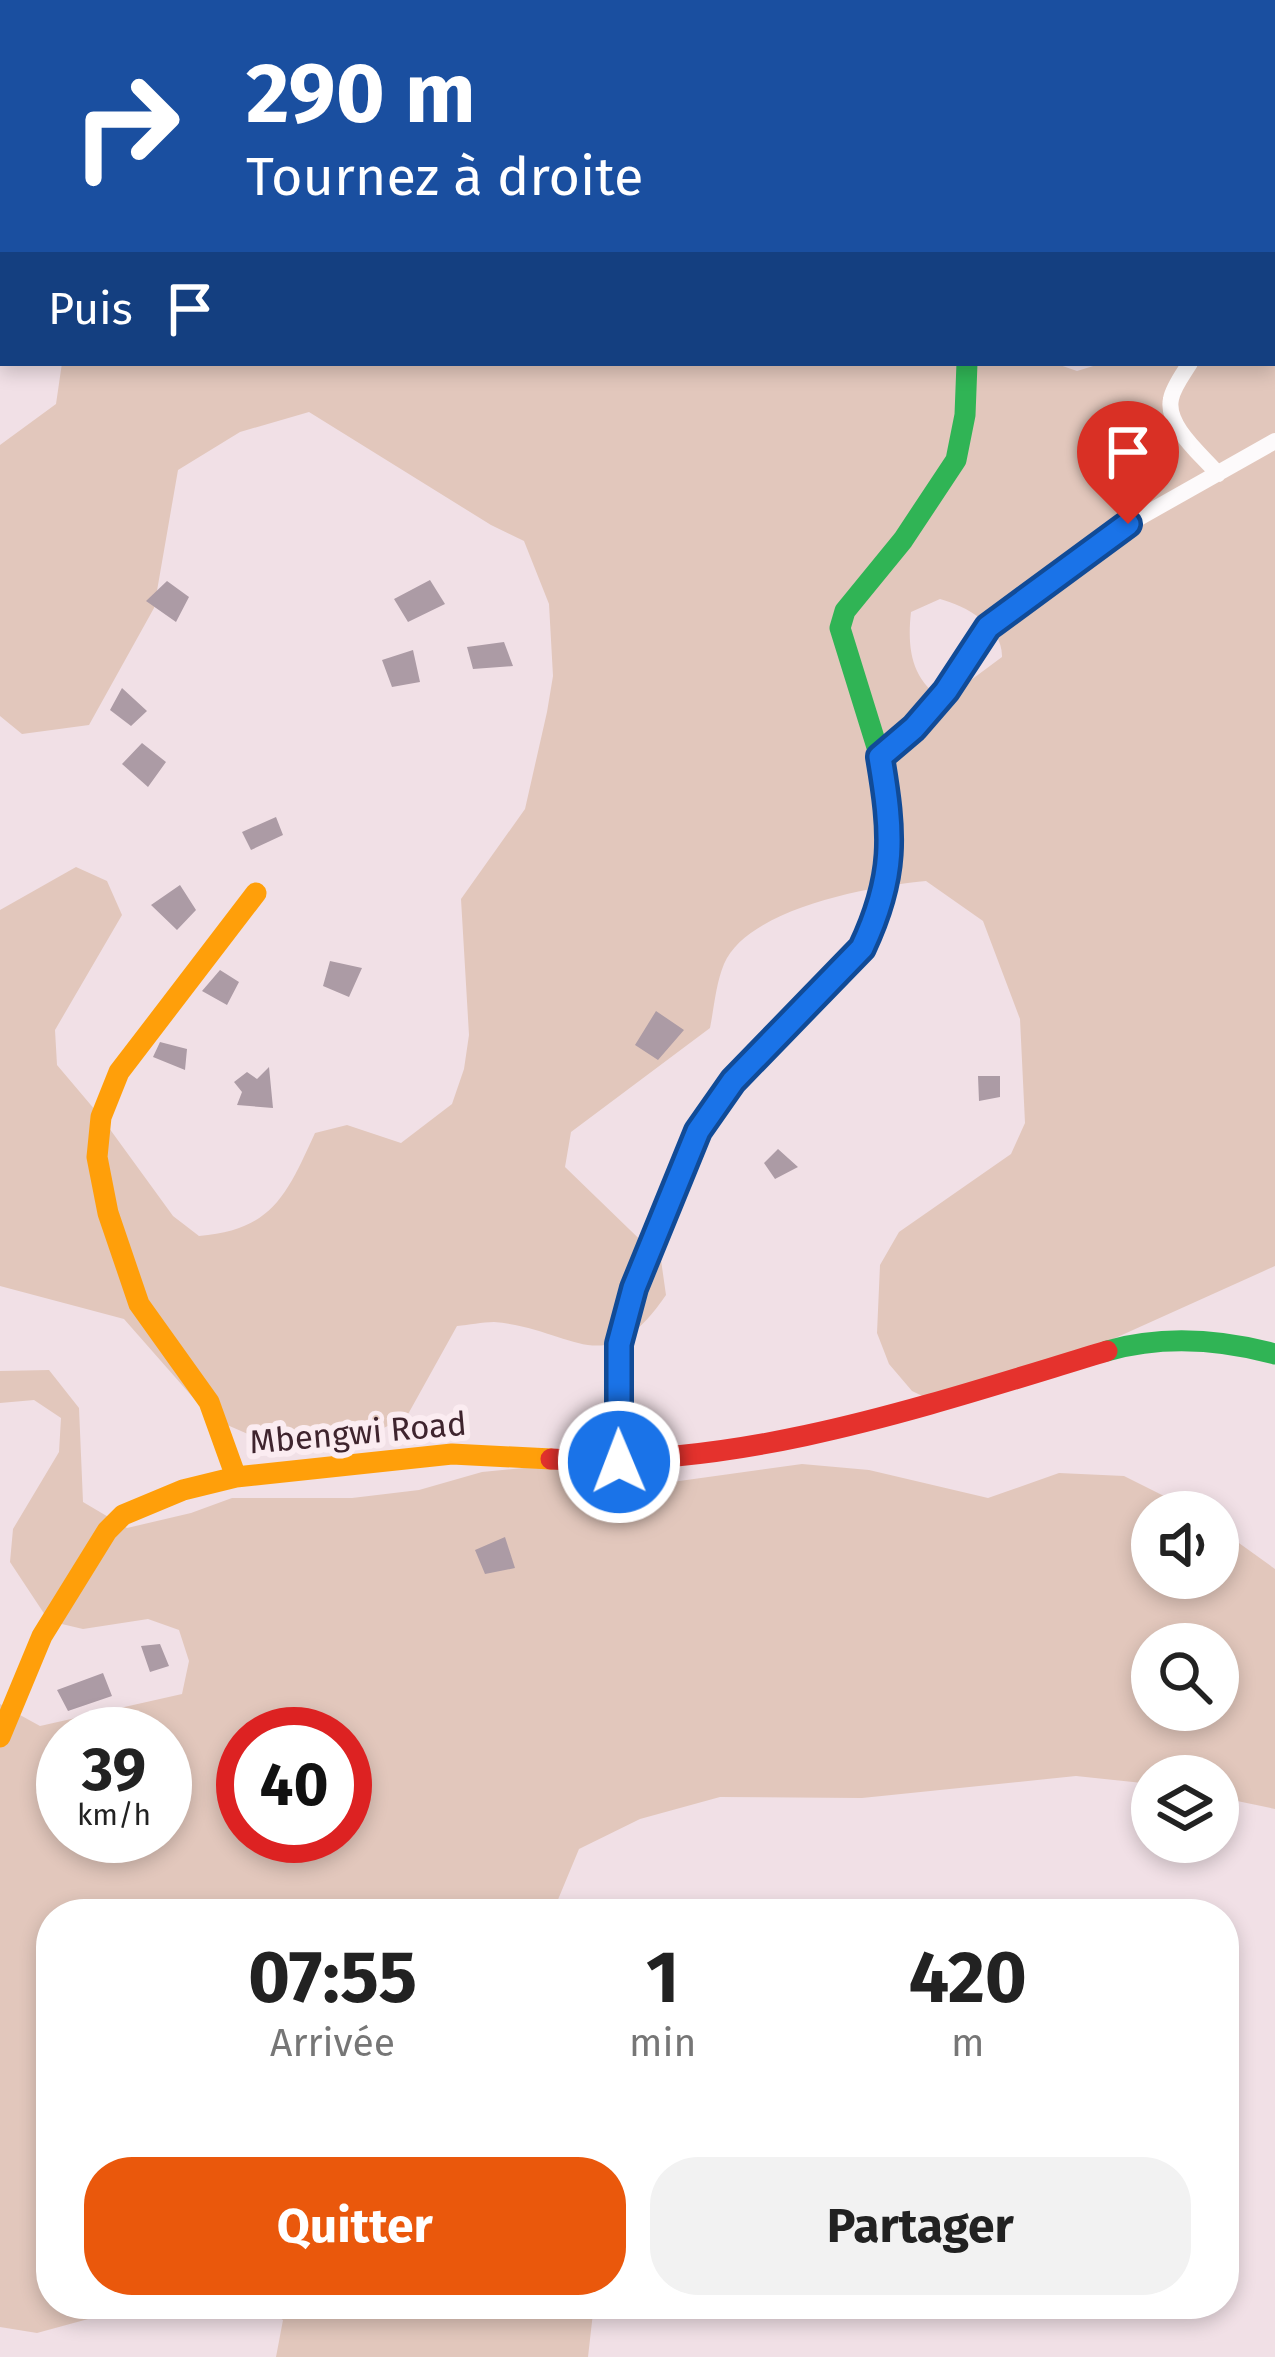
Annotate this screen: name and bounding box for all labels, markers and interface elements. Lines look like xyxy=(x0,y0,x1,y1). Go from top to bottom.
text: 290 m xyxy=(246,43,476,144)
icon: right xyxy=(48,48,204,204)
text: Tournez à droite xyxy=(246,145,643,209)
icon: arrive xyxy=(157,276,223,342)
text: Puis xyxy=(48,282,133,336)
pin xyxy=(1077,401,1179,524)
icon: arrive xyxy=(1095,419,1161,485)
position arrow xyxy=(556,1399,682,1525)
street label: Mbengwi Road xyxy=(248,1404,468,1462)
map controls xyxy=(1131,1491,1239,1863)
button: sound xyxy=(1131,1491,1239,1599)
button: search xyxy=(1131,1623,1239,1731)
speed limit sign: 40 xyxy=(216,1707,372,1863)
text: 39 xyxy=(82,1734,146,1806)
button: layers xyxy=(1131,1755,1239,1863)
text: km/h xyxy=(77,1797,151,1833)
text: 07:55 xyxy=(248,1935,417,2021)
text: 1 xyxy=(646,1935,679,2021)
text: 420 xyxy=(908,1935,1027,2021)
text: Arrivée xyxy=(270,2020,395,2066)
text: min xyxy=(629,2020,696,2066)
text: m xyxy=(951,2020,984,2066)
button: Quitter xyxy=(84,2157,626,2295)
button: Partager xyxy=(650,2157,1191,2295)

